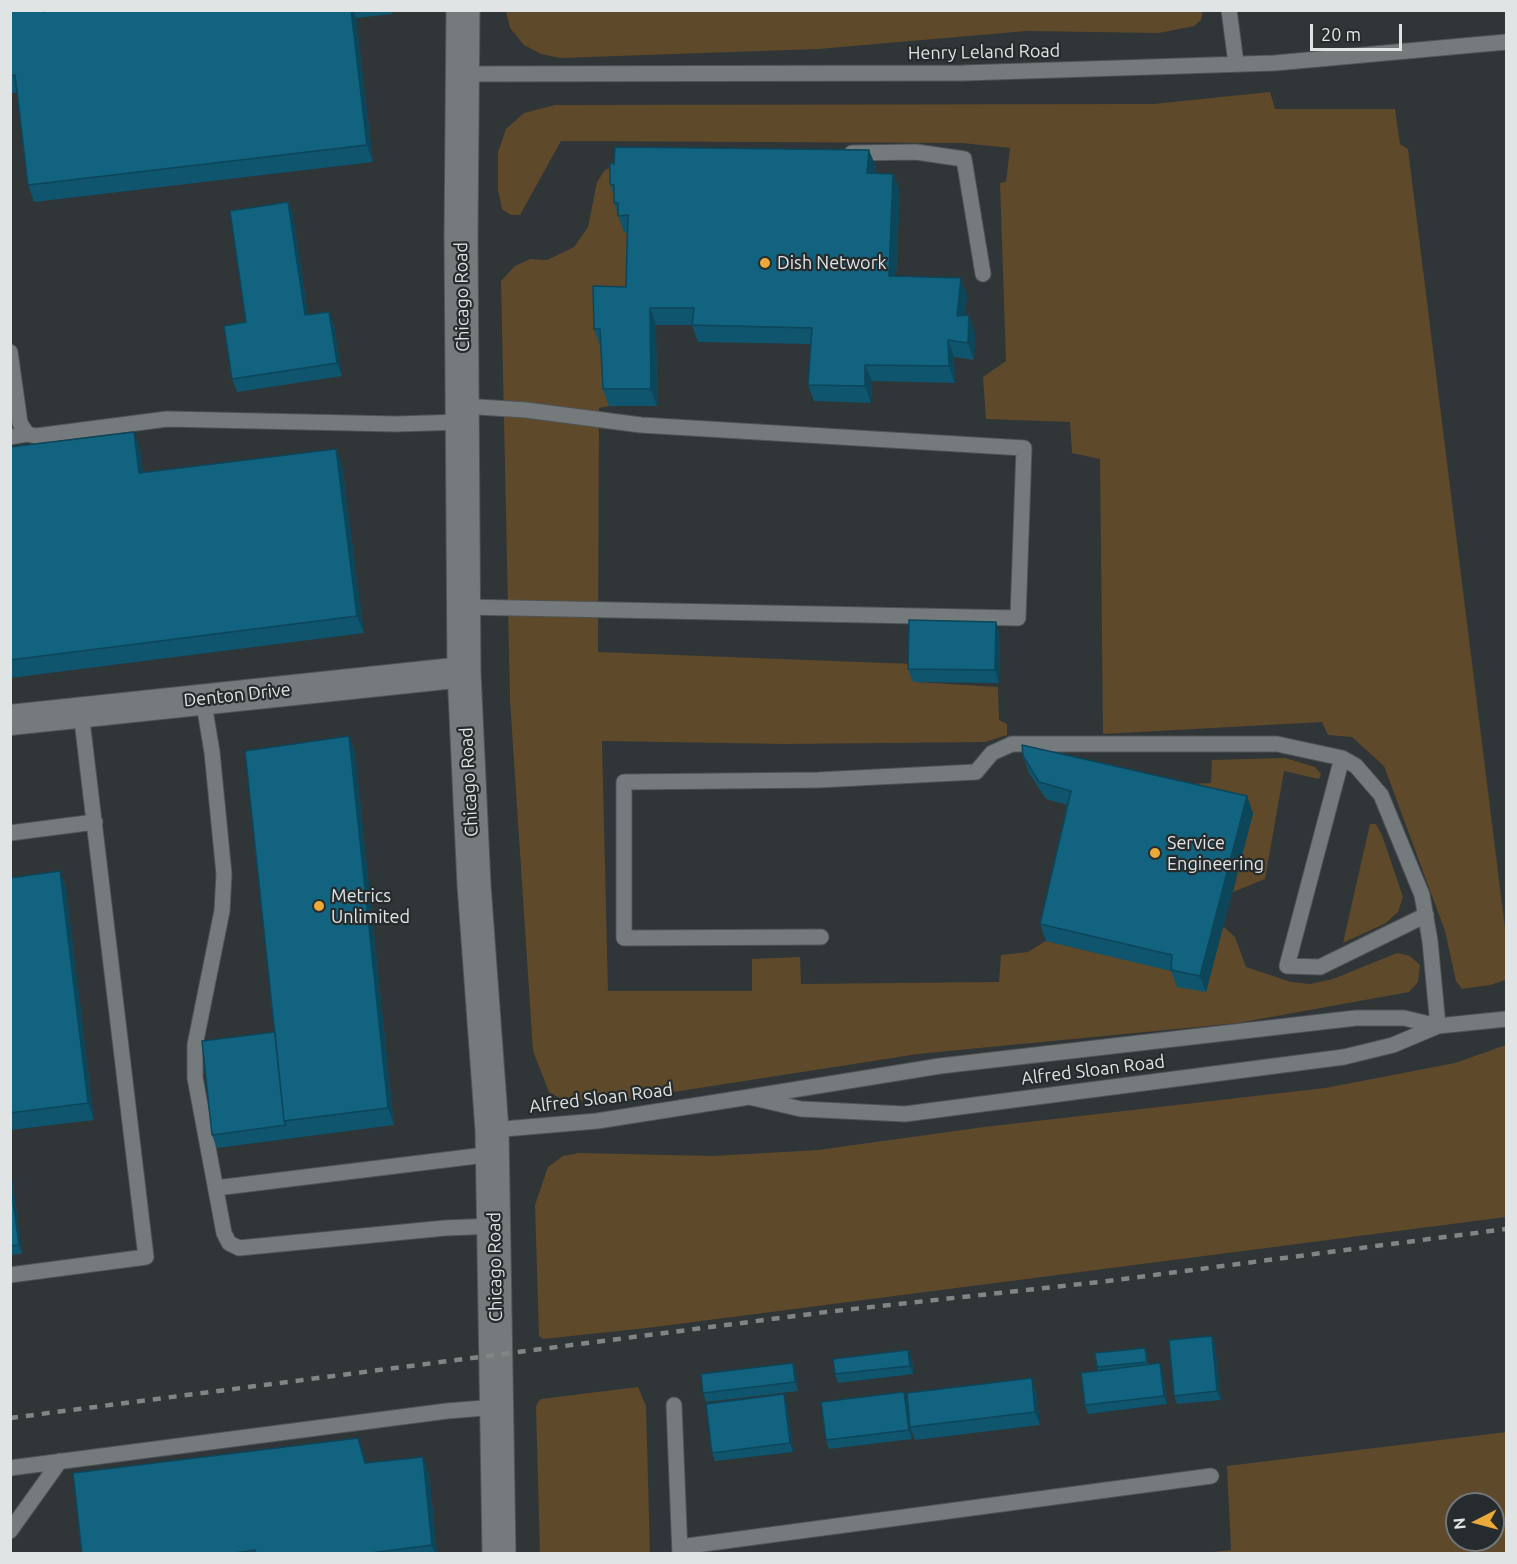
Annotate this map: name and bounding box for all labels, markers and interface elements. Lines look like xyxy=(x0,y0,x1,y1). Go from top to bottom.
scale bar xyxy=(1313,12,1404,50)
text: 20 m xyxy=(1321,24,1361,44)
street label: Henry Leland Road xyxy=(908,40,1060,64)
street label: Chicago Road xyxy=(450,242,474,352)
place label: Dish Network xyxy=(777,252,887,274)
marker: Dish Network xyxy=(758,256,772,270)
street label: Denton Drive xyxy=(182,679,292,711)
street label: Chicago Road xyxy=(455,727,483,837)
place label: Service Engineering xyxy=(1167,832,1264,874)
marker: Service Engineering xyxy=(1148,846,1162,860)
place label: Metrics Unlimited xyxy=(331,885,410,928)
marker: Metrics Unlimited xyxy=(312,899,326,913)
street label: Alfred Sloan Road xyxy=(1020,1050,1166,1090)
street label: Alfred Sloan Road xyxy=(528,1078,674,1118)
street label: Chicago Road xyxy=(483,1212,507,1322)
north arrow xyxy=(1445,1492,1505,1552)
text: N xyxy=(1450,1517,1469,1531)

